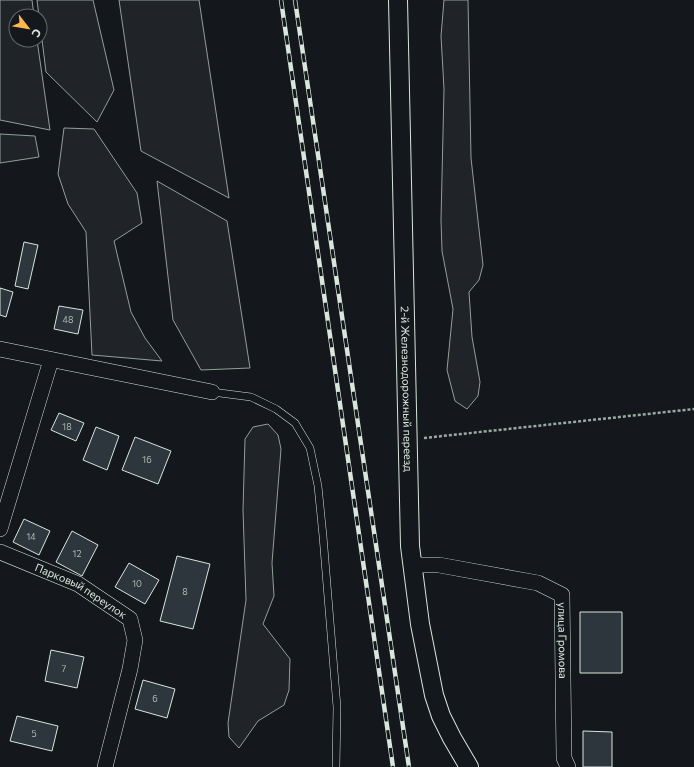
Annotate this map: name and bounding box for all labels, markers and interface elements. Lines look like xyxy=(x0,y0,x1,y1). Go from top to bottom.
north arrow xyxy=(8,8,48,48)
text: С xyxy=(29,27,45,40)
street label: 2-й Железнодорожный переезд xyxy=(399,306,415,472)
house number: 48 xyxy=(63,314,73,325)
house number: 18 xyxy=(62,421,72,432)
house number: 16 xyxy=(142,454,152,465)
house number: 14 xyxy=(26,531,36,542)
house number: 12 xyxy=(73,548,81,559)
street label: Парковый переулок xyxy=(33,560,130,621)
house number: 10 xyxy=(132,578,142,589)
house number: 8 xyxy=(182,586,188,597)
street label: улица Громова xyxy=(556,602,570,679)
house number: 7 xyxy=(62,663,67,674)
house number: 6 xyxy=(152,693,158,704)
house number: 5 xyxy=(31,728,37,739)

